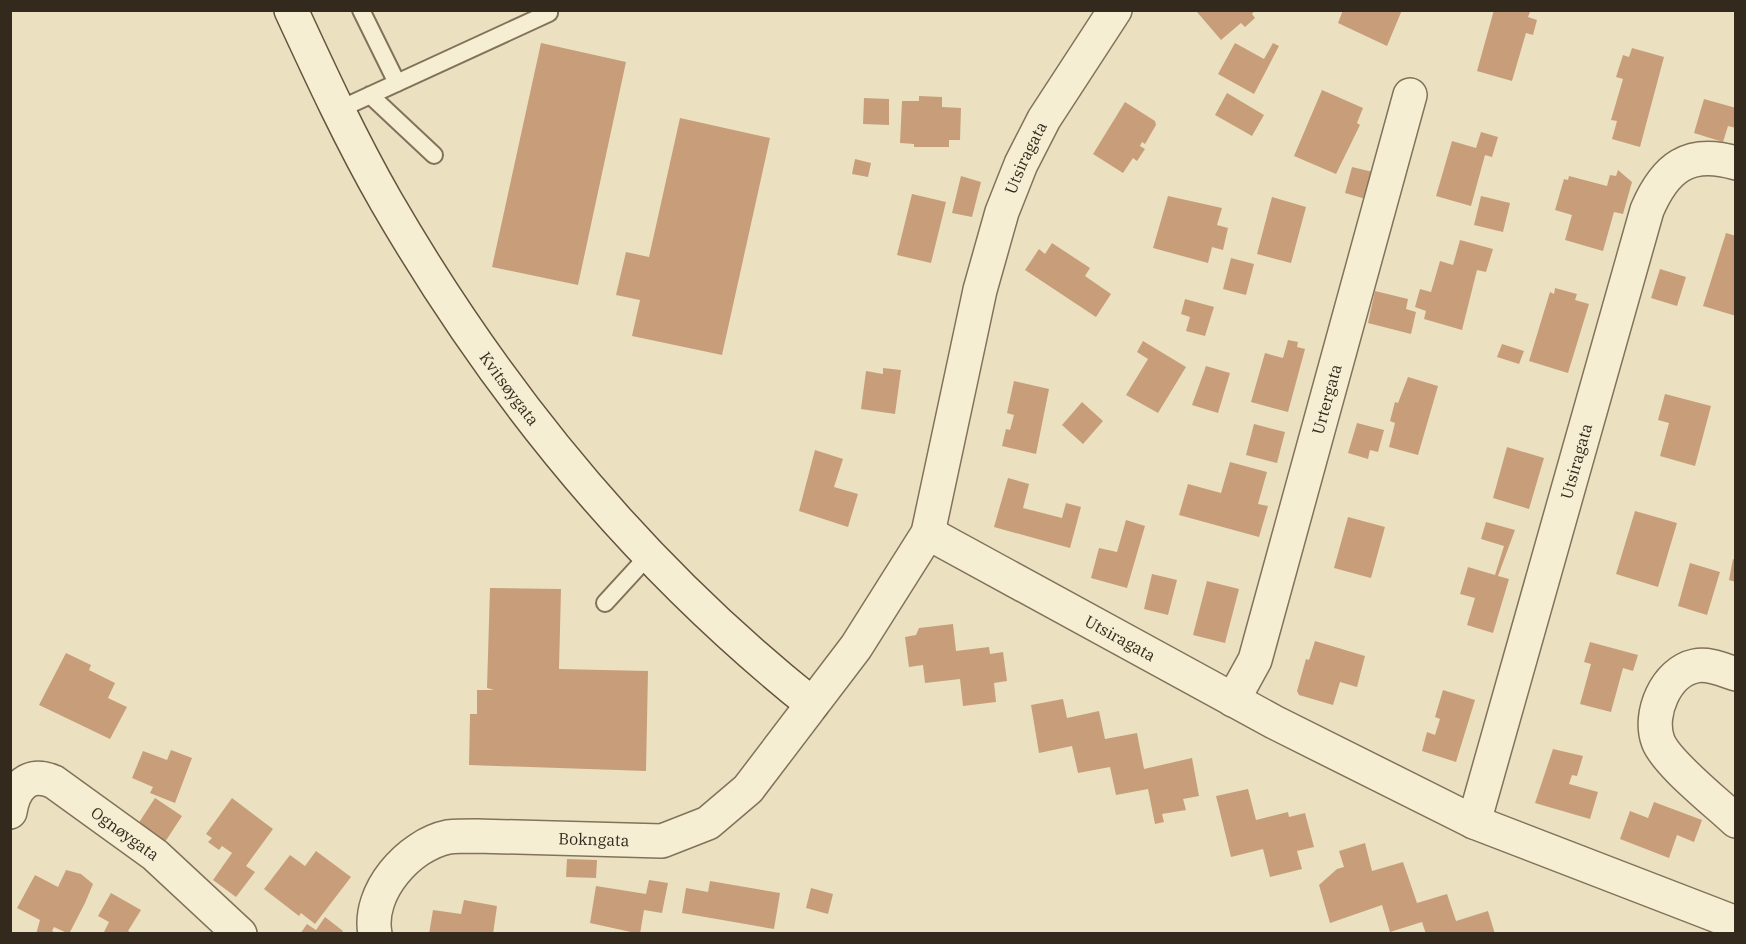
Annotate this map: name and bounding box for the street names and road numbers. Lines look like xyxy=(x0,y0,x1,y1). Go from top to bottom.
street label: Utsiragata xyxy=(1000,118,1051,197)
street label: Kvitsøygata xyxy=(476,348,544,430)
street label: Urtergata xyxy=(1307,362,1346,437)
street label: Utsiragata xyxy=(1556,421,1596,501)
street label: Utsiragata xyxy=(1081,611,1159,665)
street label: Ognøygata xyxy=(87,802,163,865)
street label: Bokngata xyxy=(558,828,630,850)

